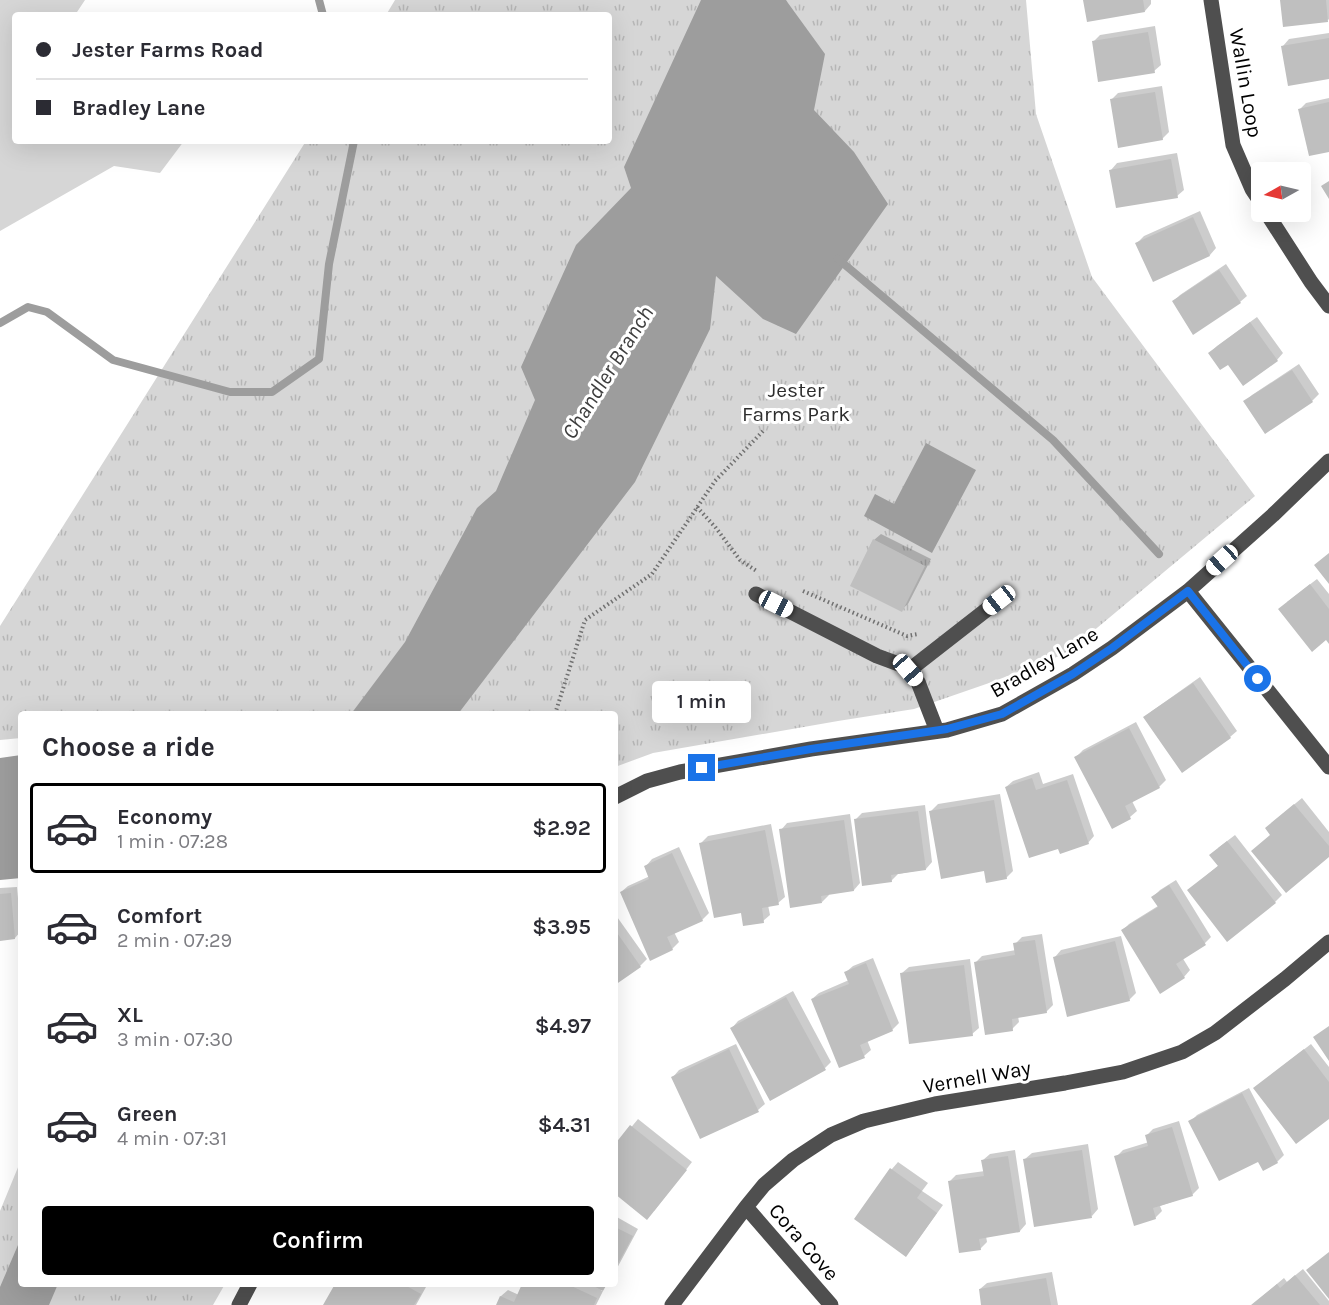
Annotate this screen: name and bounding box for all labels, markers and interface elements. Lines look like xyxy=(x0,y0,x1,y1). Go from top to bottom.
street label: Wallin Loop xyxy=(1225,27,1267,139)
text: Jester Farms Road xyxy=(72,37,264,63)
text: Bradley Lane xyxy=(72,95,205,121)
north arrow xyxy=(1251,162,1311,222)
map controls xyxy=(1251,162,1311,222)
water label: Chandler Branch xyxy=(557,301,659,444)
park label: Jester Farms Park xyxy=(742,378,850,426)
car xyxy=(1203,541,1241,579)
car xyxy=(979,582,1019,618)
car xyxy=(756,588,796,620)
street label: Bradley Lane xyxy=(986,621,1102,703)
car xyxy=(889,651,927,689)
route start xyxy=(1244,665,1271,692)
callout: 1 min xyxy=(652,681,752,723)
text: 1 min xyxy=(677,690,726,713)
text: Choose a ride xyxy=(42,731,215,763)
route end xyxy=(688,754,715,781)
icon: car xyxy=(45,801,99,855)
text: Economy xyxy=(117,804,212,830)
text: $2.92 xyxy=(532,815,591,841)
text: 1 min · 07:28 xyxy=(117,830,228,853)
icon: car xyxy=(45,900,99,954)
text: Comfort xyxy=(117,903,202,929)
text: $3.95 xyxy=(532,914,591,940)
text: 2 min · 07:29 xyxy=(117,929,232,952)
icon: car xyxy=(45,999,99,1053)
text: XL xyxy=(117,1002,143,1028)
text: $4.97 xyxy=(535,1013,591,1039)
text: 3 min · 07:30 xyxy=(117,1028,233,1051)
street label: Vernell Way xyxy=(921,1056,1033,1098)
icon: car xyxy=(45,1098,99,1152)
text: Green xyxy=(117,1101,178,1127)
text: $4.31 xyxy=(538,1112,591,1138)
text: 4 min · 07:31 xyxy=(117,1127,227,1150)
street label: Cora Cove xyxy=(764,1199,844,1285)
button: Confirm xyxy=(42,1206,594,1275)

